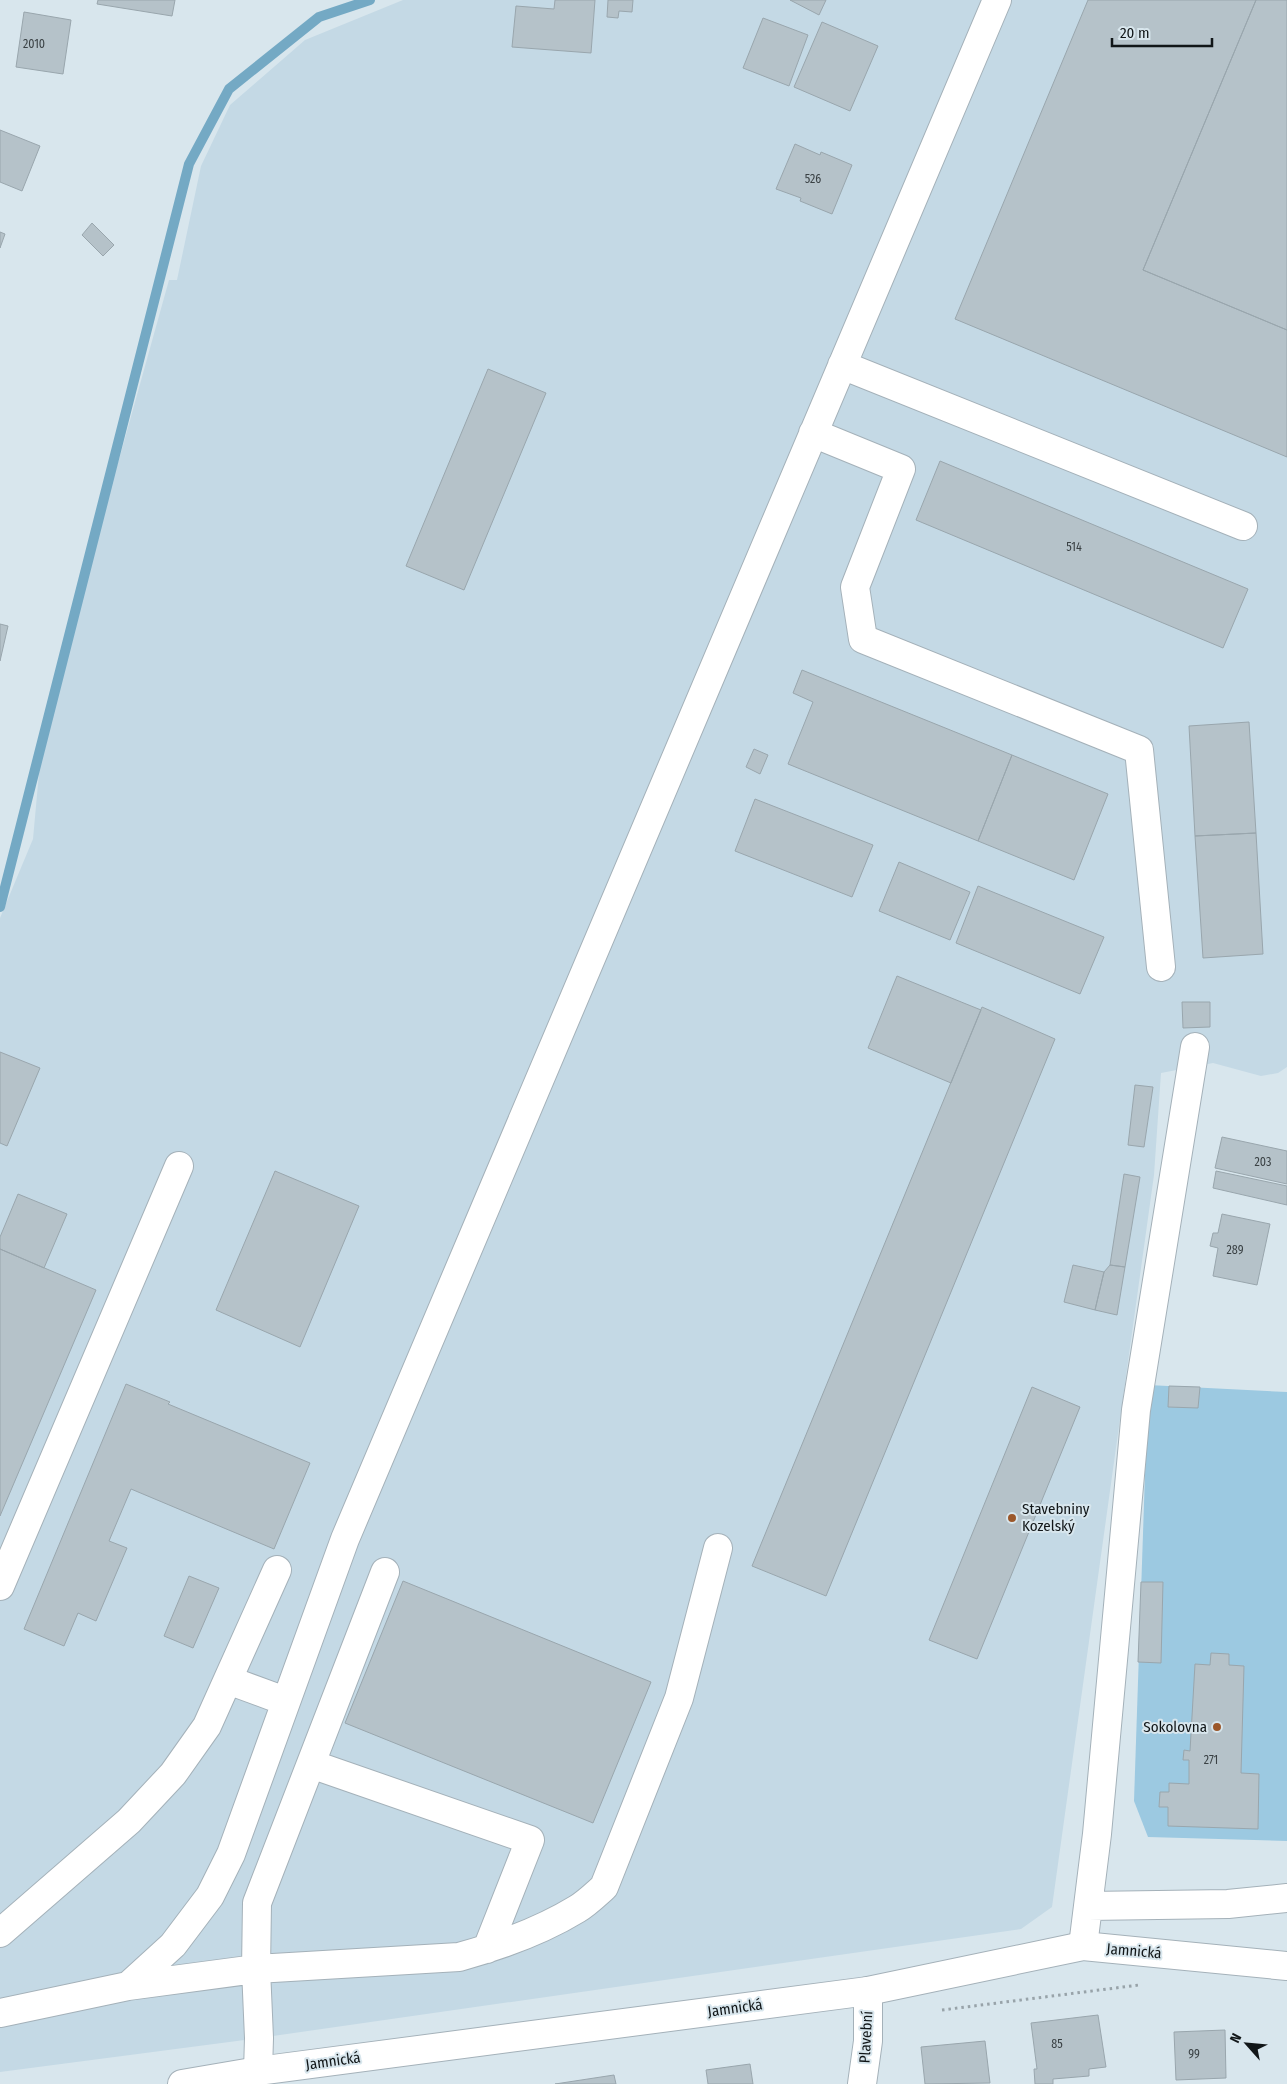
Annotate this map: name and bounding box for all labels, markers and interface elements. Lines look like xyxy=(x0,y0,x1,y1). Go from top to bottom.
scale bar xyxy=(1112,15,1212,47)
text: 20 m xyxy=(1120,24,1150,42)
house number: 2010 xyxy=(23,37,45,51)
house number: 526 xyxy=(805,172,821,186)
house number: 514 xyxy=(1066,540,1082,554)
house number: 203 xyxy=(1255,1155,1271,1169)
house number: 289 xyxy=(1227,1243,1244,1257)
place label: Stavebniny Kozelský xyxy=(1022,1500,1090,1535)
marker: Stavebniny Kozelský xyxy=(1006,1512,1018,1524)
place label: Sokolovna xyxy=(1143,1718,1207,1736)
marker: Sokolovna xyxy=(1211,1721,1223,1733)
house number: 271 xyxy=(1204,1753,1218,1767)
street label: Jamnická xyxy=(1106,1940,1162,1962)
street label: Jamnická xyxy=(706,1995,764,2021)
street label: Plavební xyxy=(856,2010,876,2064)
north arrow xyxy=(1222,2019,1272,2069)
text: N xyxy=(1226,2031,1245,2046)
house number: 85 xyxy=(1051,2037,1063,2051)
house number: 99 xyxy=(1188,2047,1200,2061)
street label: Jamnická xyxy=(304,2048,362,2074)

